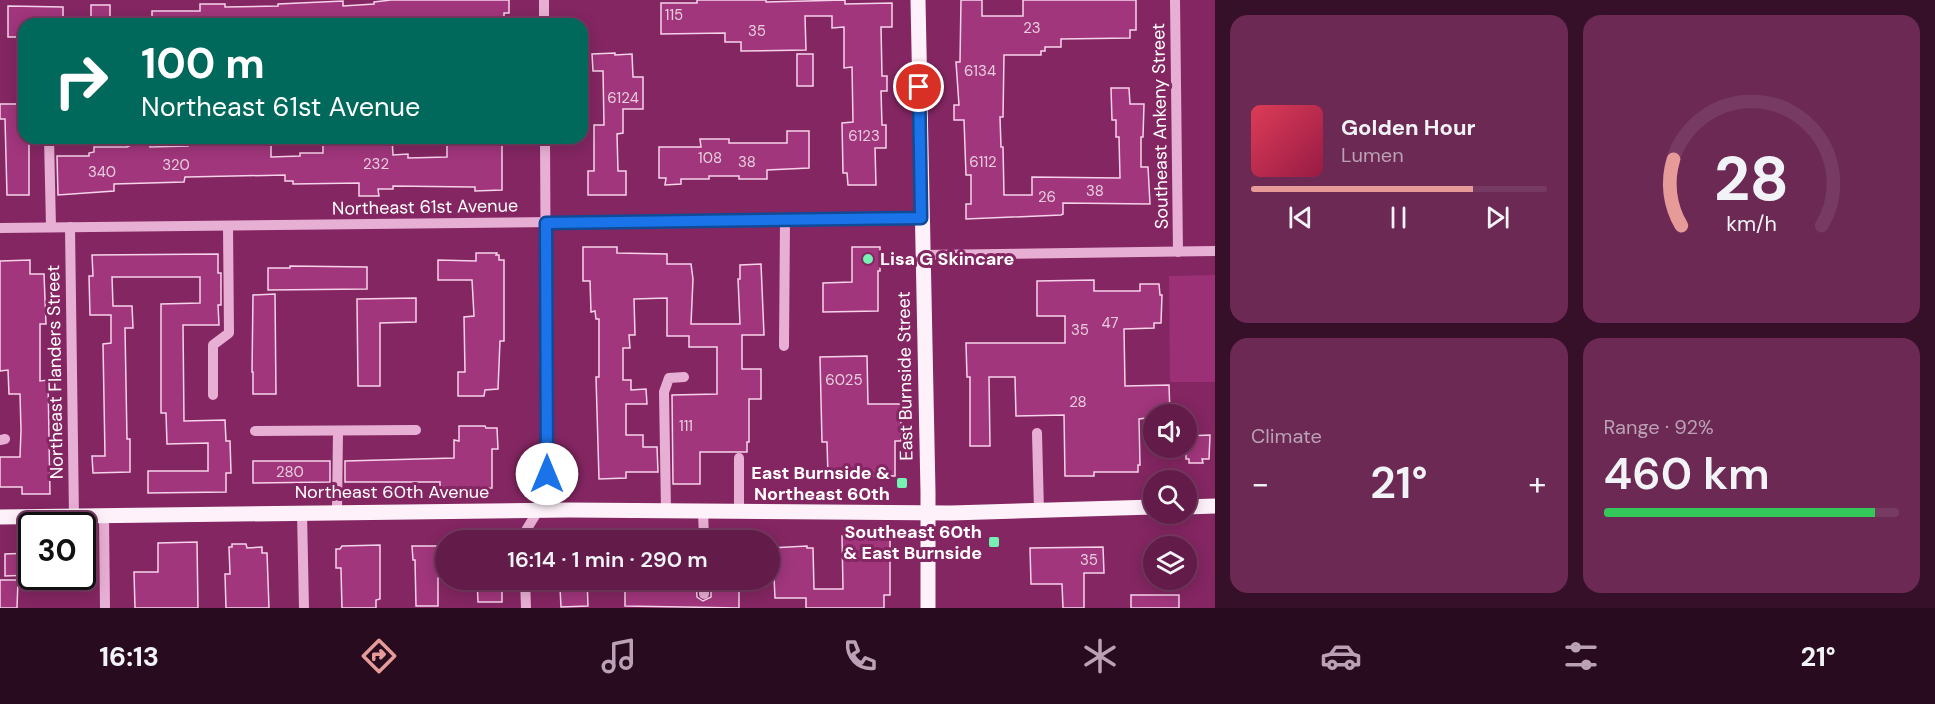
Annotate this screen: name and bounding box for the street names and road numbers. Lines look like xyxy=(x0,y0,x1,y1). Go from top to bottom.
street label: Southeast Ankeny Street xyxy=(1146,23,1174,229)
street label: Northeast 61st Avenue xyxy=(332,193,518,221)
street label: Northeast Flanders Street xyxy=(41,265,69,479)
street label: East Burnside Street xyxy=(892,291,918,461)
street label: Northeast 60th Avenue xyxy=(295,480,489,504)

